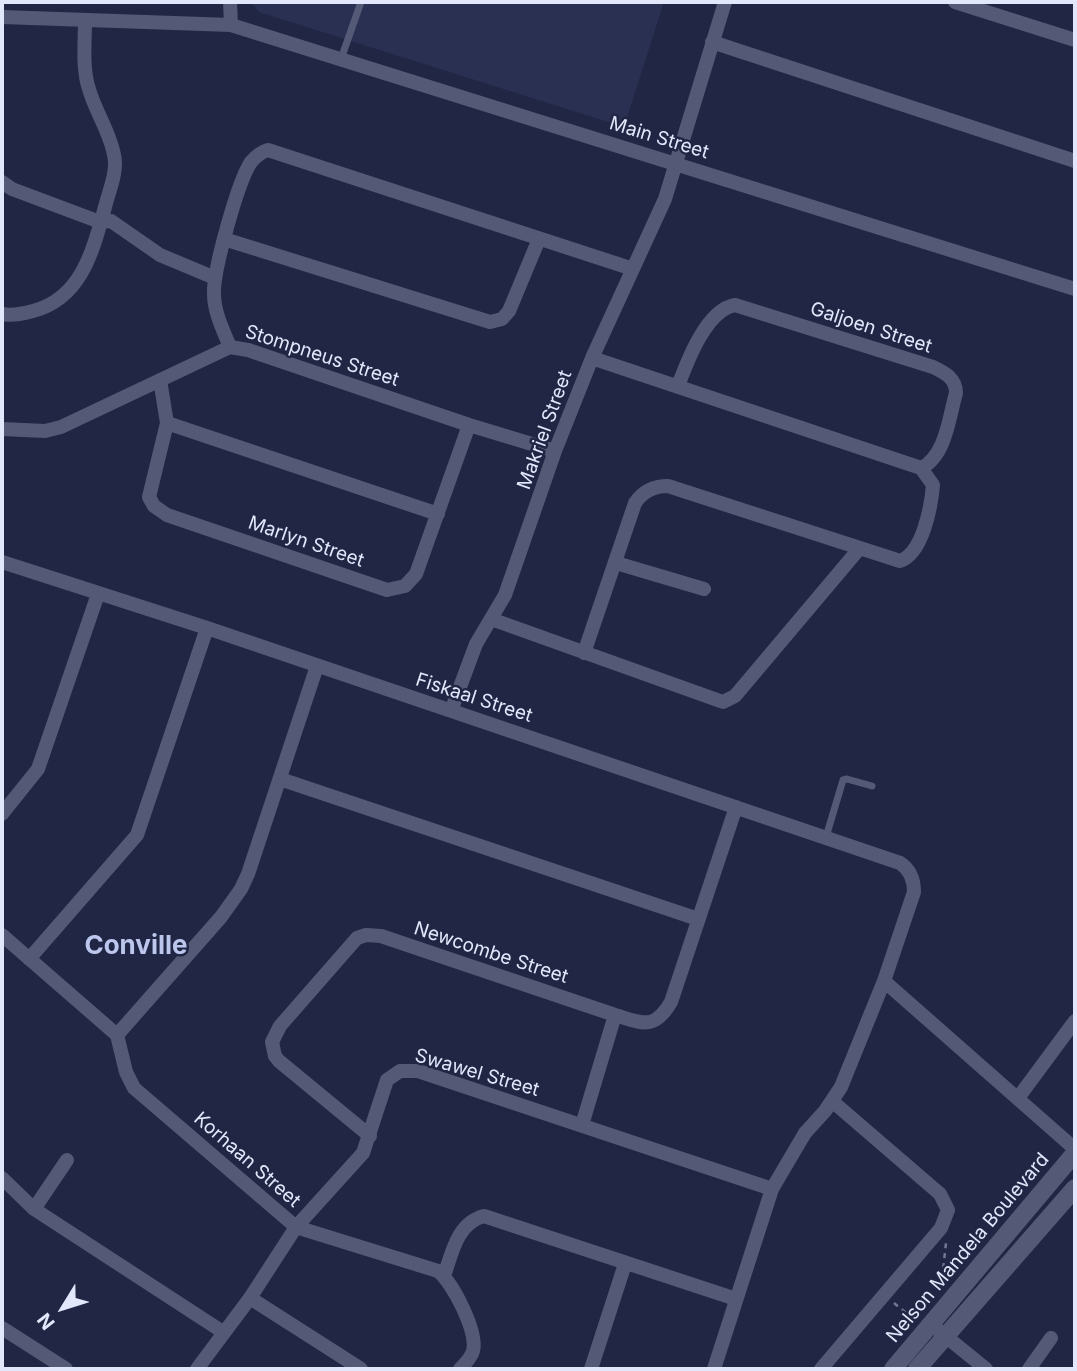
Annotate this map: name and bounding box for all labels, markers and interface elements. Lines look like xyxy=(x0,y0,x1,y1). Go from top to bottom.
street label: Main Street xyxy=(607,112,711,164)
street label: Galjoen Street xyxy=(807,298,935,358)
street label: Stompneus Street xyxy=(242,320,402,392)
street label: Makriel Street xyxy=(513,367,577,493)
street label: Marlyn Street xyxy=(245,512,367,572)
street label: Fiskaal Street xyxy=(413,668,535,728)
street label: Newcombe Street xyxy=(411,917,571,989)
district label: Conville xyxy=(84,930,188,962)
street label: Swawel Street xyxy=(412,1044,542,1102)
street label: Korhaan Street xyxy=(189,1108,305,1212)
street label: Nelson Mandela Boulevard xyxy=(882,1149,1054,1347)
north arrow xyxy=(28,1273,98,1343)
text: N xyxy=(33,1308,60,1334)

